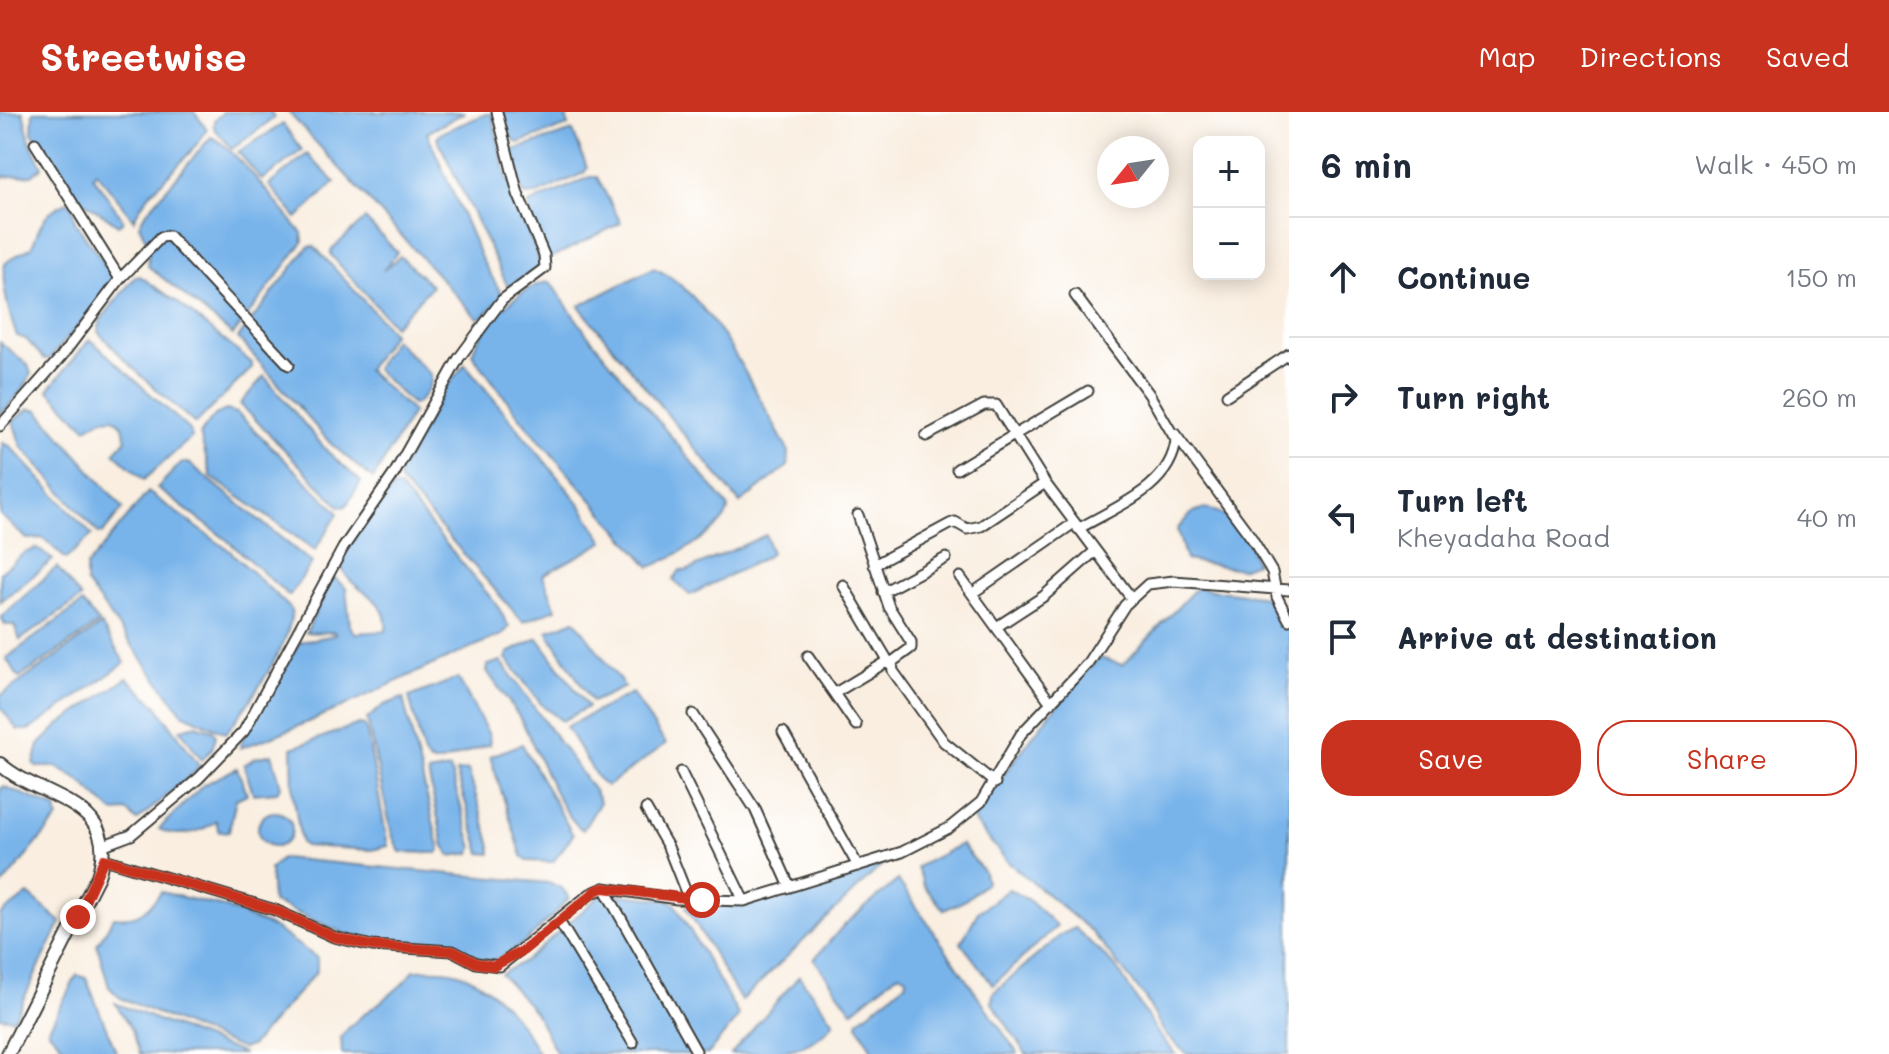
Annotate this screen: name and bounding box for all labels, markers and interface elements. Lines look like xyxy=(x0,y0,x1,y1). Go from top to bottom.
text: Streetwise xyxy=(40,31,247,81)
text: Map xyxy=(1479,38,1536,74)
text: Directions xyxy=(1580,38,1722,74)
text: Saved xyxy=(1766,38,1849,74)
north arrow xyxy=(1097,136,1169,208)
map controls xyxy=(1193,136,1265,280)
button: + xyxy=(1193,136,1265,208)
text: 6 min xyxy=(1321,142,1412,187)
text: Walk · 450 m xyxy=(1694,147,1857,181)
button: − xyxy=(1193,208,1265,280)
icon: ahead xyxy=(1321,255,1365,299)
text: Continue xyxy=(1397,257,1530,297)
text: 150 m xyxy=(1785,260,1857,294)
icon: right xyxy=(1321,375,1365,419)
text: Turn right xyxy=(1397,377,1550,417)
text: 260 m xyxy=(1782,380,1857,414)
text: Turn left xyxy=(1397,480,1528,520)
icon: left xyxy=(1321,495,1365,539)
text: 40 m xyxy=(1797,500,1857,534)
text: Kheyadaha Road xyxy=(1397,520,1610,554)
icon: arrive xyxy=(1321,615,1365,659)
text: Arrive at destination xyxy=(1397,617,1717,657)
button: Save xyxy=(1321,720,1581,796)
button: Share xyxy=(1597,720,1857,796)
route start xyxy=(684,882,720,918)
route end xyxy=(60,899,96,935)

